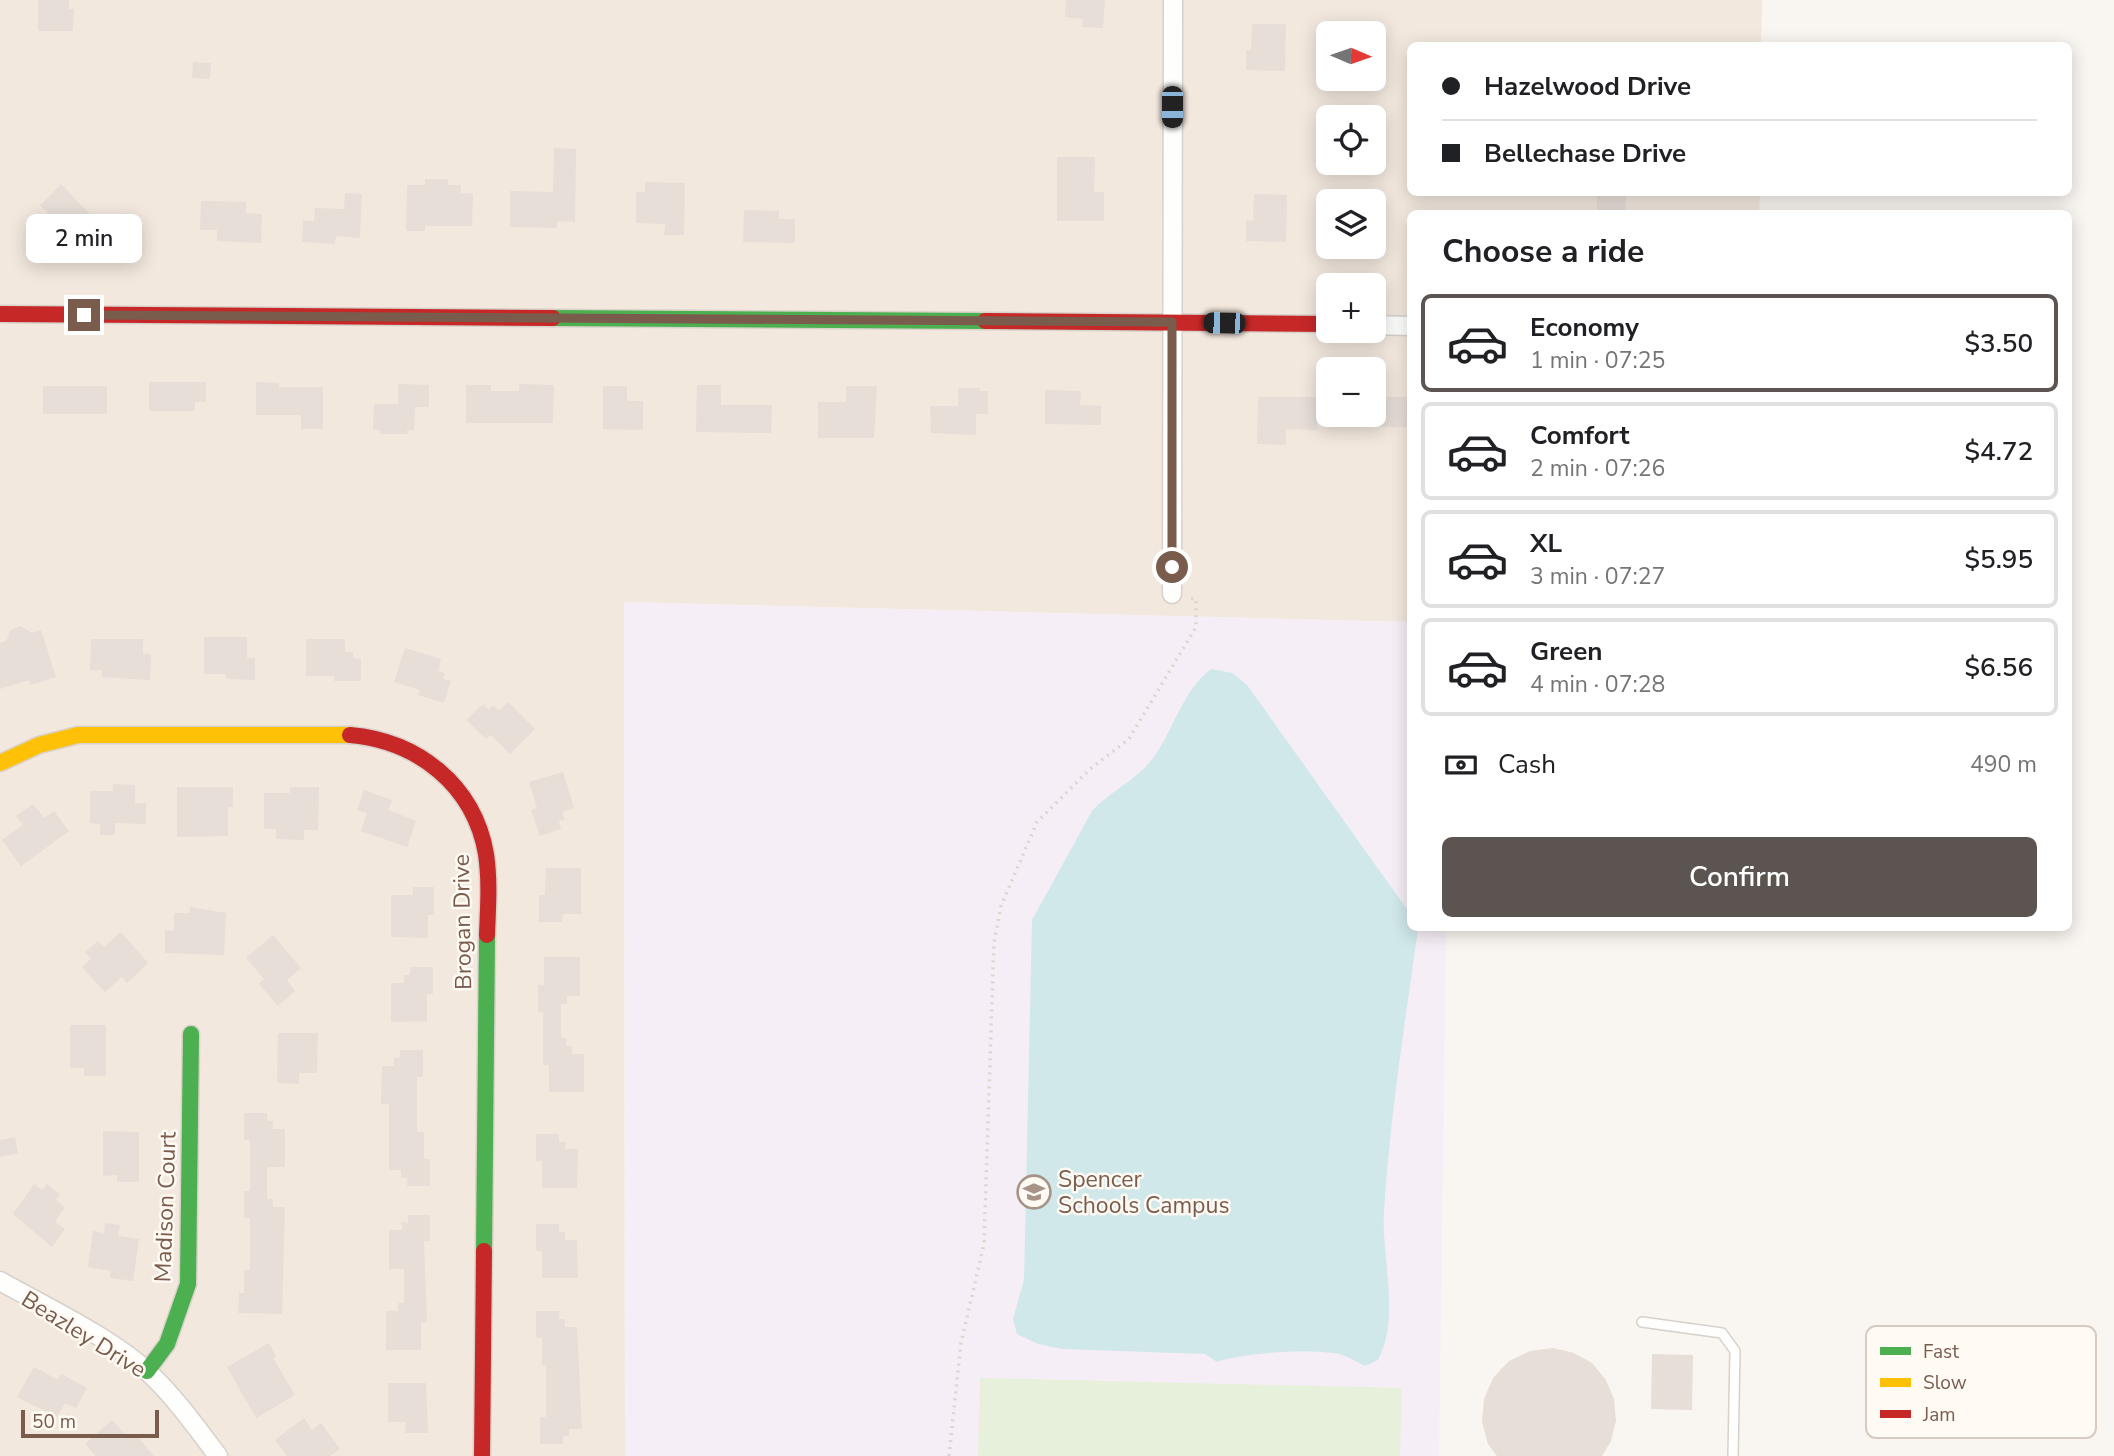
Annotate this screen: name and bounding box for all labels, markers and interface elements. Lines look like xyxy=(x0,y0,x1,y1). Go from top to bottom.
north arrow xyxy=(1316,21,1386,91)
map controls xyxy=(1316,21,1386,427)
text: Hazelwood Drive xyxy=(1484,69,1691,104)
car xyxy=(1162,86,1183,128)
button: locate xyxy=(1316,105,1386,175)
text: Bellechase Drive xyxy=(1484,136,1686,171)
button: layers xyxy=(1316,189,1386,259)
callout: 2 min xyxy=(26,214,142,262)
text: 2 min xyxy=(55,223,113,254)
text: Choose a ride xyxy=(1442,230,1644,273)
button: + xyxy=(1316,273,1386,343)
route end xyxy=(68,299,100,331)
text: Economy xyxy=(1530,310,1639,345)
car xyxy=(1203,312,1246,334)
icon: car xyxy=(1446,312,1509,375)
text: $3.50 xyxy=(1964,326,2033,361)
text: 1 min · 07:25 xyxy=(1530,345,1665,376)
button: − xyxy=(1316,357,1386,427)
text: Comfort xyxy=(1530,418,1630,453)
icon: car xyxy=(1446,420,1509,483)
text: $4.72 xyxy=(1964,434,2033,469)
text: 2 min · 07:26 xyxy=(1530,453,1665,484)
text: XL xyxy=(1530,526,1562,561)
icon: car xyxy=(1446,528,1509,591)
text: $5.95 xyxy=(1964,542,2033,577)
route start xyxy=(1156,551,1188,583)
text: 3 min · 07:27 xyxy=(1530,561,1665,592)
text: Green xyxy=(1530,634,1603,669)
icon: car xyxy=(1446,636,1509,699)
text: $6.56 xyxy=(1964,650,2033,685)
text: 4 min · 07:28 xyxy=(1530,669,1665,700)
icon: cash xyxy=(1442,746,1480,784)
text: Cash xyxy=(1498,747,1556,782)
text: 490 m xyxy=(1970,749,2037,780)
button: Confirm xyxy=(1442,837,2037,917)
street label: Brogan Drive xyxy=(446,854,479,990)
street label: Madison Court xyxy=(147,1130,184,1283)
place label: Spencer Schools Campus xyxy=(1058,1164,1229,1221)
school or university icon: Spencer Schools Campus xyxy=(1015,1173,1053,1211)
street label: Beazley Drive xyxy=(15,1284,152,1385)
legend xyxy=(1866,1326,2096,1438)
text: Fast xyxy=(1923,1339,1959,1365)
text: Slow xyxy=(1923,1370,1967,1396)
text: Jam xyxy=(1922,1402,1956,1428)
scale bar xyxy=(21,1407,159,1439)
text: 50 m xyxy=(32,1409,76,1435)

